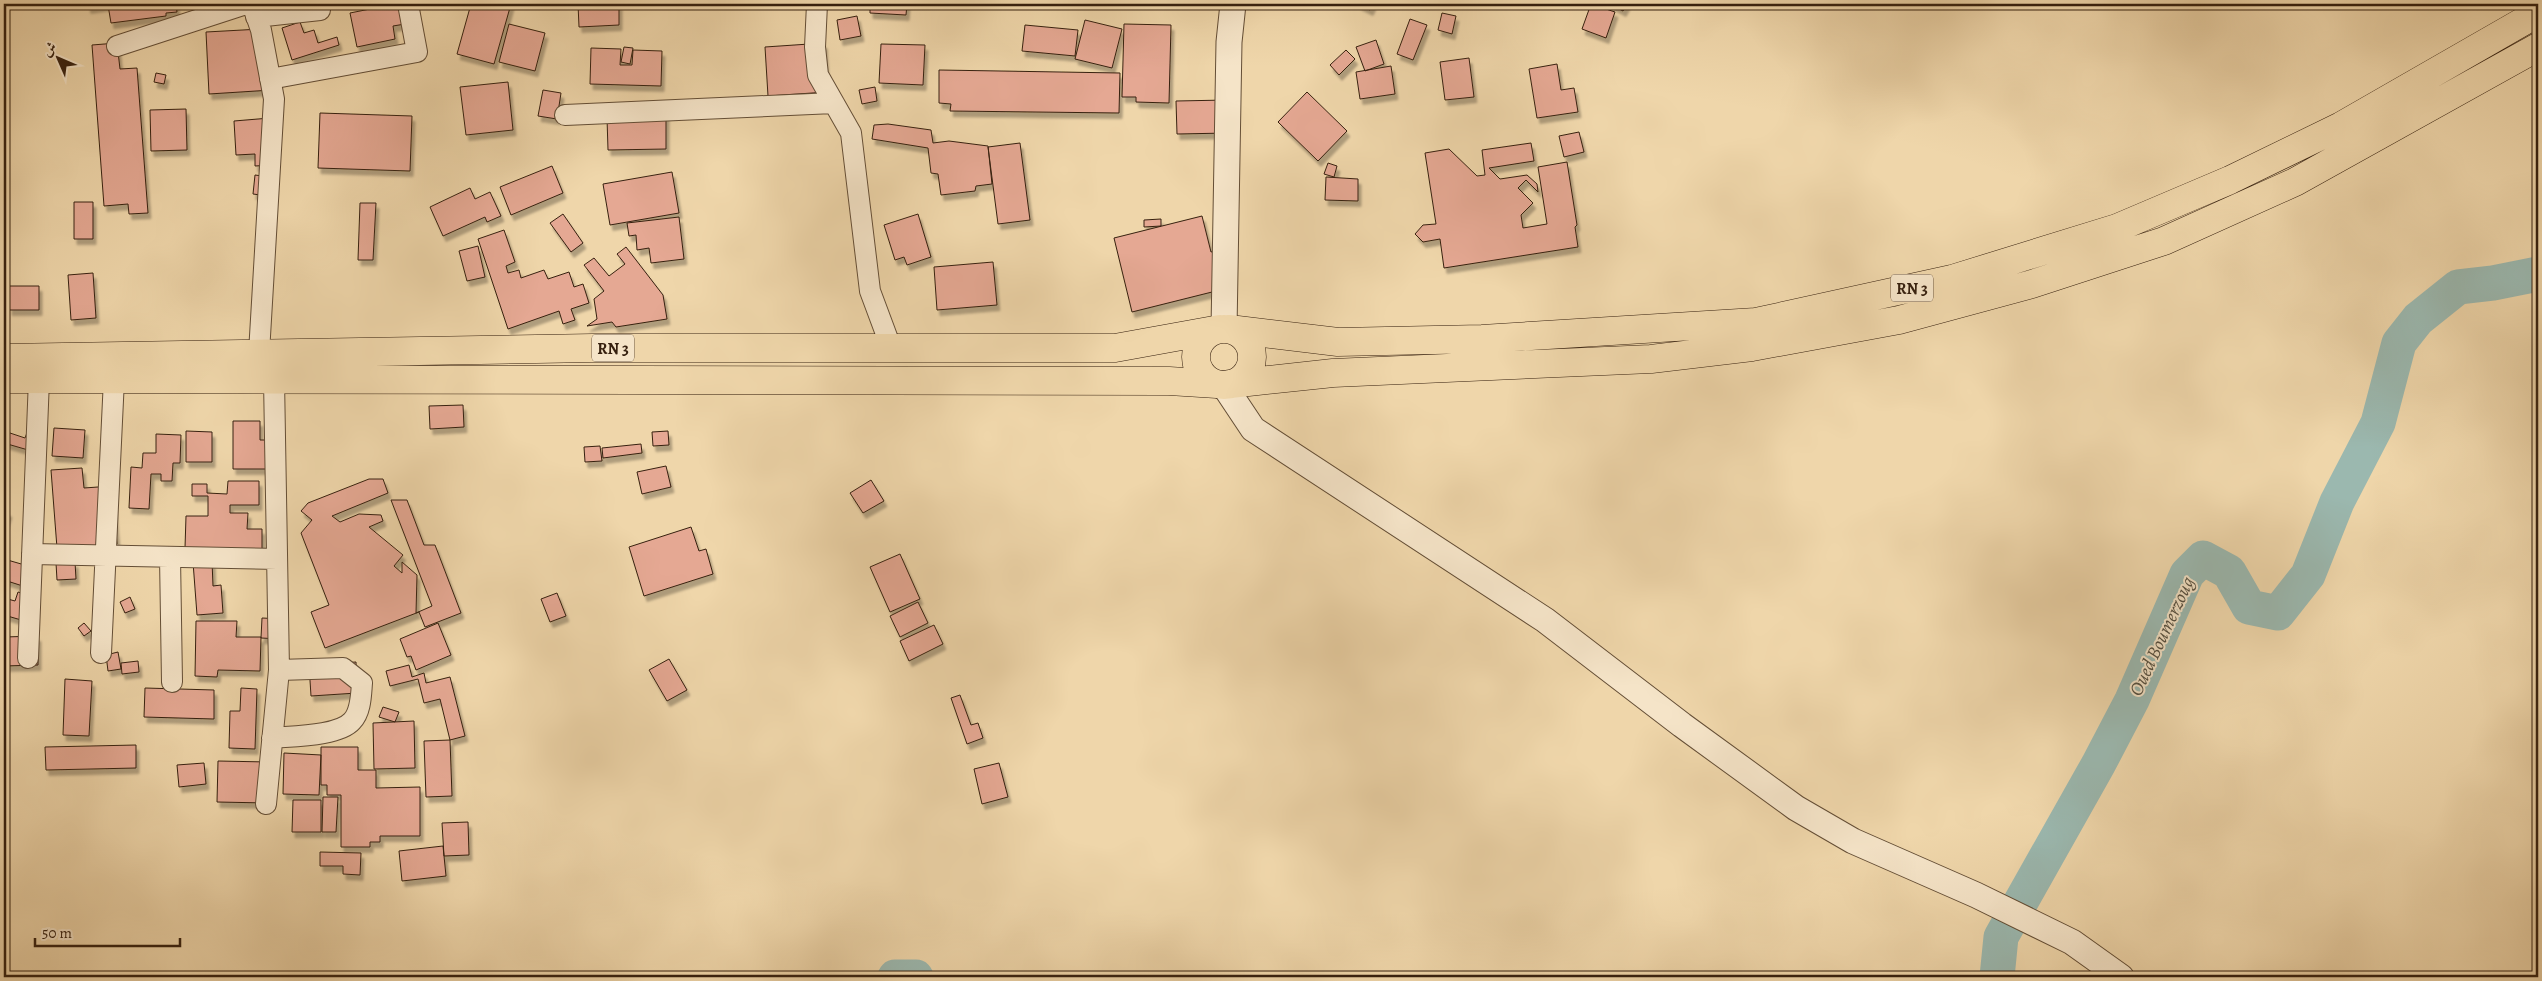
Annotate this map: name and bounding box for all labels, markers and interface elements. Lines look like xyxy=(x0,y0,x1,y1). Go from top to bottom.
north arrow xyxy=(32,32,82,82)
text: ش xyxy=(38,37,61,61)
road number: RN 3 xyxy=(1891,274,1933,302)
road number: RN 3 xyxy=(592,334,634,362)
water label: Oued Boumerzoug xyxy=(2123,572,2201,700)
scale bar xyxy=(35,916,180,948)
text: 50 m xyxy=(42,923,72,943)

